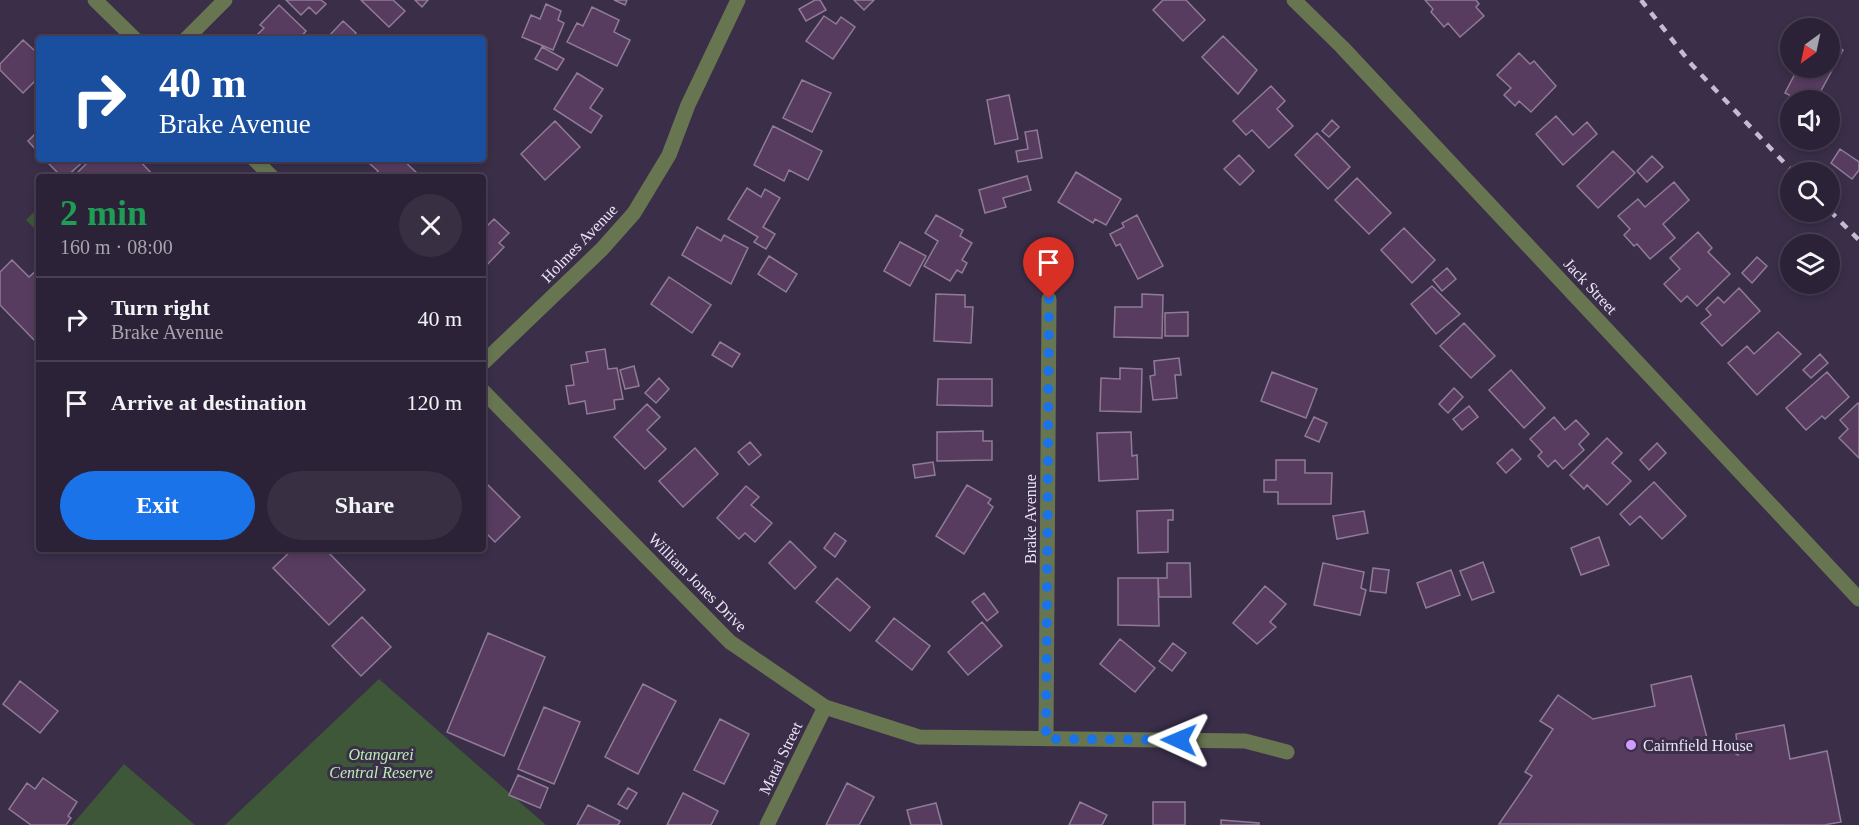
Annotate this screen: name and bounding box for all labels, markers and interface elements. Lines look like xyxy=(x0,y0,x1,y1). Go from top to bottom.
north arrow xyxy=(1780,18,1840,78)
map controls xyxy=(1780,18,1840,294)
icon: right xyxy=(60,60,138,138)
text: 40 m xyxy=(159,60,247,106)
button: sound xyxy=(1780,90,1840,150)
text: Brake Avenue xyxy=(159,109,311,139)
button: search xyxy=(1780,162,1840,222)
text: 2 min xyxy=(60,193,147,233)
button: close xyxy=(399,194,462,257)
street label: Holmes Avenue xyxy=(538,201,621,286)
button: layers xyxy=(1780,234,1840,294)
text: 160 m · 08:00 xyxy=(60,236,173,258)
pin xyxy=(1023,237,1074,299)
icon: arrive xyxy=(1032,246,1065,279)
street label: Jack Street xyxy=(1561,255,1621,318)
text: Turn right xyxy=(111,295,210,320)
icon: right xyxy=(60,303,93,336)
text: 40 m xyxy=(417,306,462,331)
text: Brake Avenue xyxy=(111,321,223,343)
icon: arrive xyxy=(60,387,93,420)
text: Arrive at destination xyxy=(111,390,307,415)
text: 120 m xyxy=(406,390,462,415)
button: Exit xyxy=(60,471,255,540)
button: Share xyxy=(267,471,462,540)
street label: Brake Avenue xyxy=(1022,474,1039,564)
street label: William Jones Drive xyxy=(645,530,750,635)
position arrow xyxy=(1147,708,1211,772)
street label: Matai Street xyxy=(756,719,806,797)
place label: Cairnfield House xyxy=(1643,737,1753,754)
marker: Cairnfield House xyxy=(1624,738,1638,752)
park label: Otangarei Central Reserve xyxy=(329,746,433,781)

